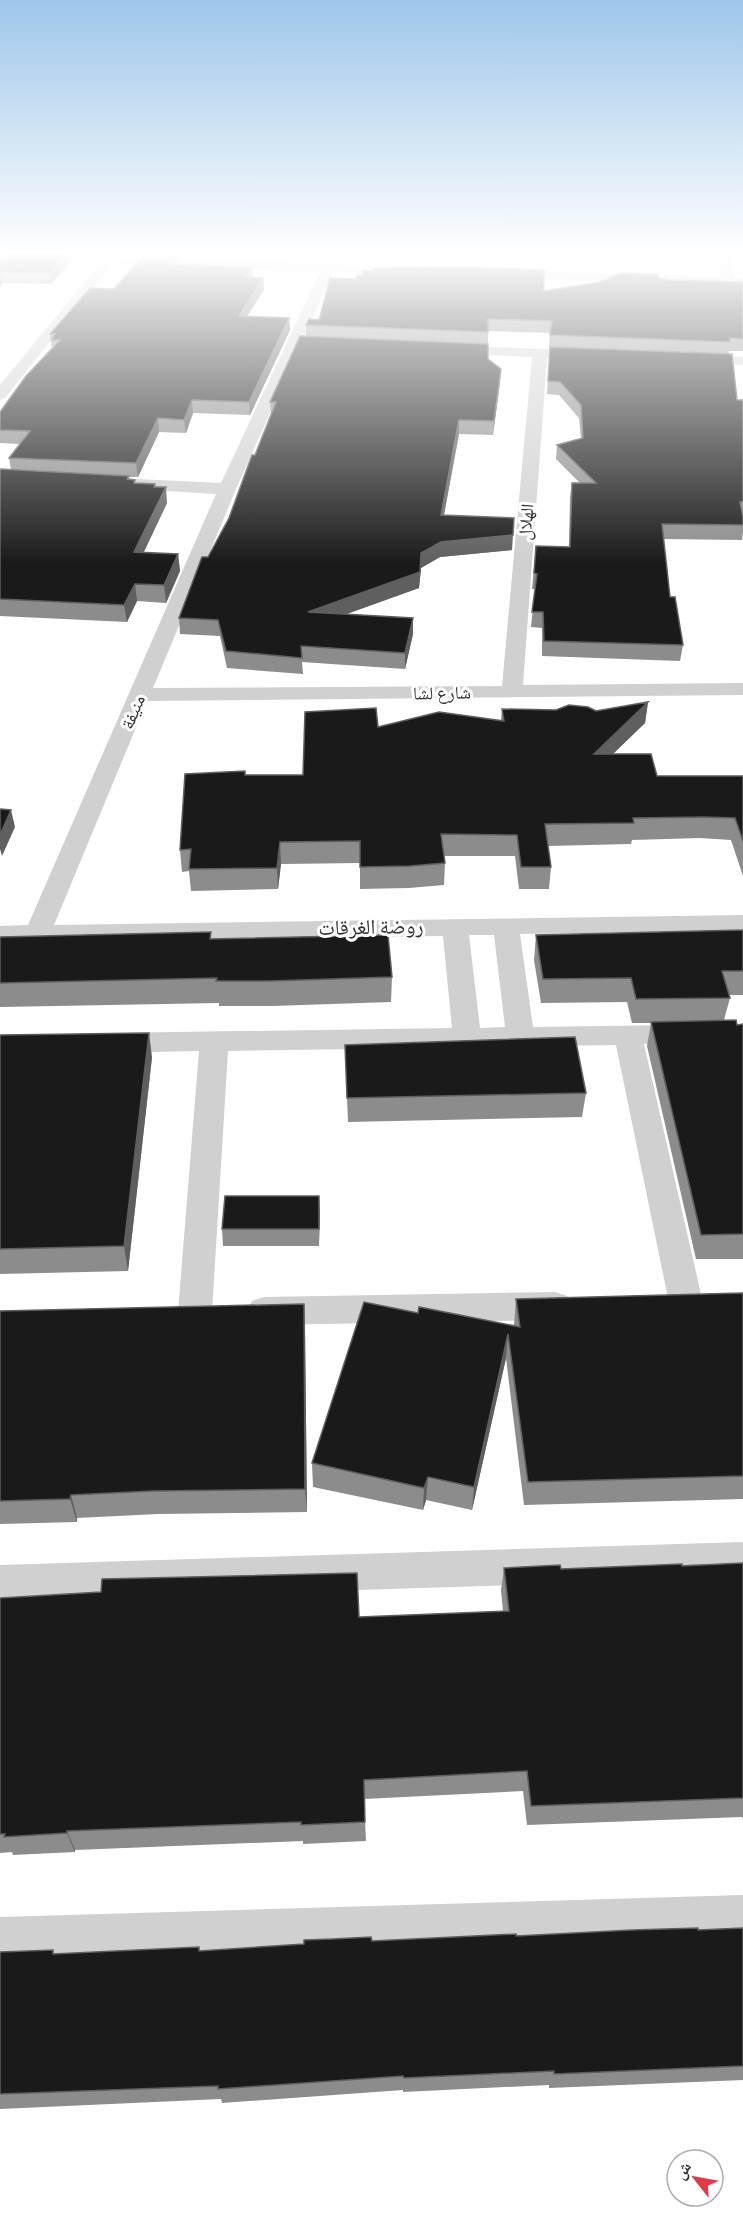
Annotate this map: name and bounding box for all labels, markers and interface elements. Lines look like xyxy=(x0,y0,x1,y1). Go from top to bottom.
street label: الهلال xyxy=(512,503,539,541)
street label: شارع لشا xyxy=(413,680,471,705)
street label: منيفة xyxy=(115,691,149,732)
street label: روضة الغرقات xyxy=(318,912,424,939)
north arrow xyxy=(665,2148,725,2208)
text: ش xyxy=(669,2158,695,2183)

